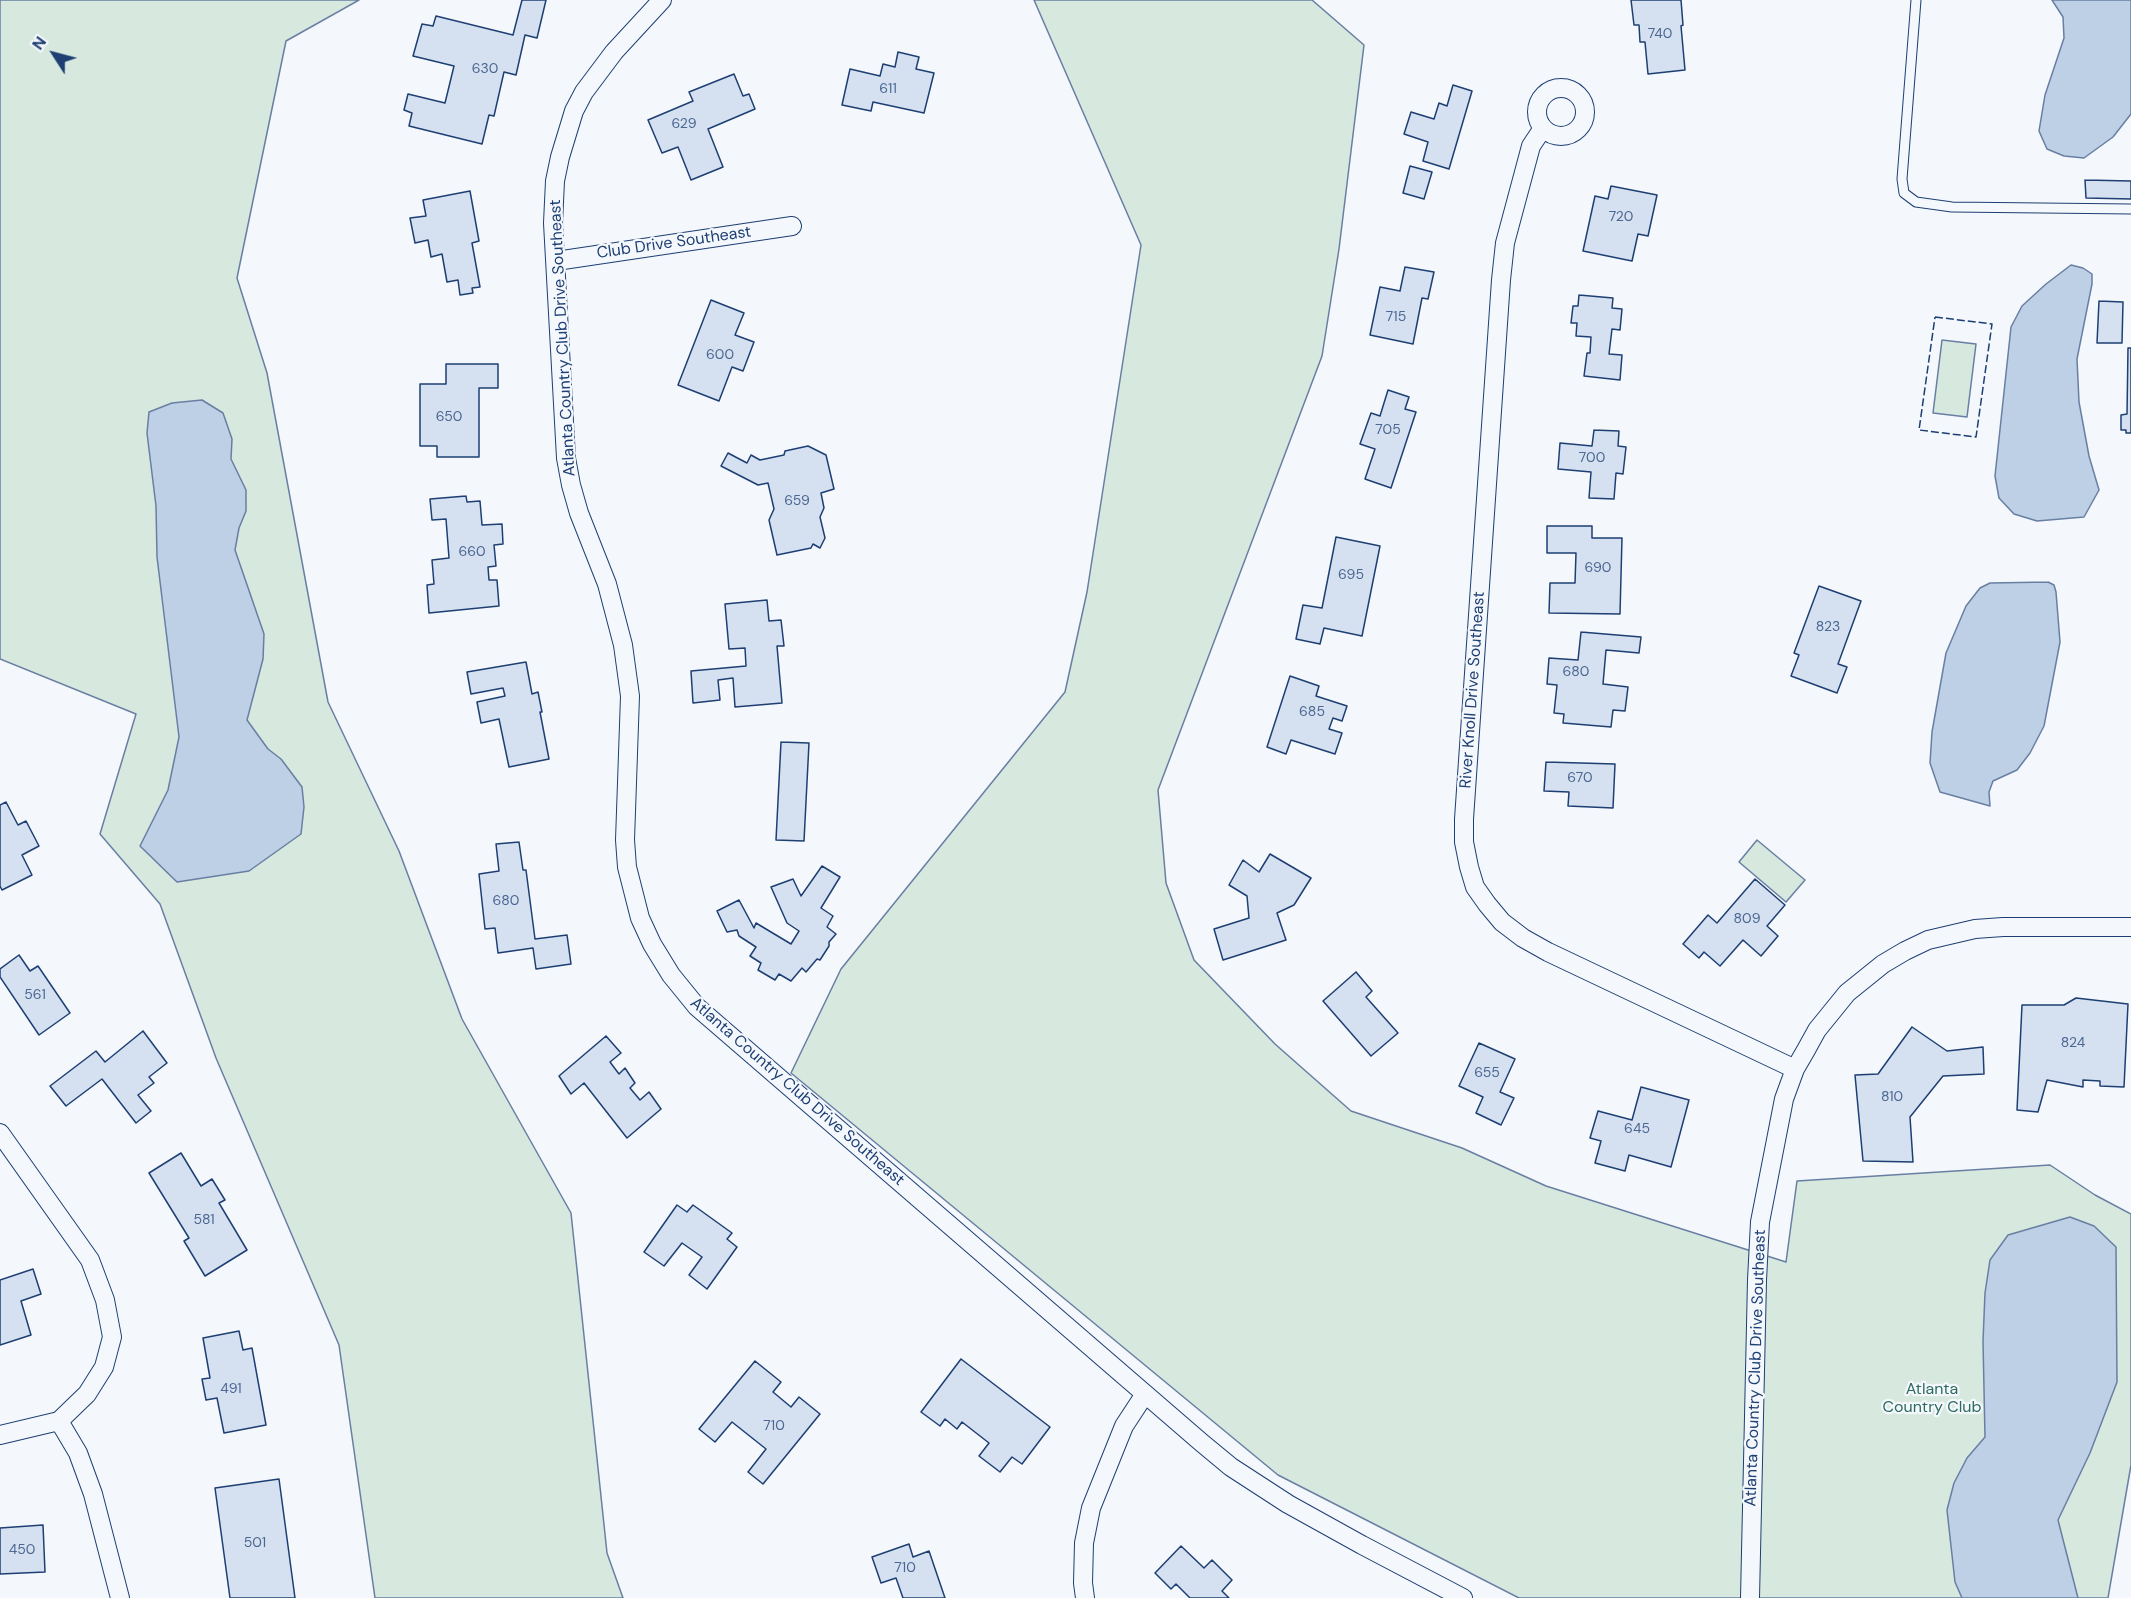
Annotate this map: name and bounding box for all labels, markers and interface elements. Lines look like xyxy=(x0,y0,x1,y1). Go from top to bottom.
north arrow xyxy=(24,24,84,84)
house number: 740 xyxy=(1648,26,1672,42)
text: N xyxy=(27,32,51,54)
house number: 630 xyxy=(472,61,498,77)
house number: 611 xyxy=(879,81,897,97)
house number: 629 xyxy=(671,116,697,132)
street label: Atlanta Country Club Drive Southeast xyxy=(546,199,580,477)
house number: 720 xyxy=(1609,209,1633,225)
street label: Club Drive Southeast xyxy=(596,223,752,263)
house number: 715 xyxy=(1386,309,1406,325)
house number: 600 xyxy=(706,347,734,363)
house number: 650 xyxy=(436,409,462,425)
house number: 705 xyxy=(1375,422,1401,438)
house number: 700 xyxy=(1579,450,1605,466)
house number: 659 xyxy=(784,493,810,509)
house number: 660 xyxy=(458,544,486,560)
house number: 690 xyxy=(1585,560,1611,576)
house number: 695 xyxy=(1338,567,1364,583)
street label: River Knoll Drive Southeast xyxy=(1457,591,1489,789)
house number: 823 xyxy=(1816,619,1840,635)
house number: 680 xyxy=(1563,664,1589,680)
house number: 685 xyxy=(1299,704,1325,720)
house number: 670 xyxy=(1567,770,1593,786)
house number: 680 xyxy=(493,893,519,909)
house number: 809 xyxy=(1734,911,1760,927)
house number: 561 xyxy=(24,987,46,1003)
street label: Atlanta Country Club Drive Southeast xyxy=(686,994,908,1190)
house number: 824 xyxy=(2061,1035,2085,1051)
house number: 655 xyxy=(1474,1065,1500,1081)
house number: 810 xyxy=(1881,1089,1903,1105)
house number: 645 xyxy=(1624,1121,1650,1137)
house number: 581 xyxy=(193,1212,215,1228)
street label: Atlanta Country Club Drive Southeast xyxy=(1742,1229,1770,1507)
park label: Atlanta Country Club xyxy=(1883,1380,1981,1418)
house number: 491 xyxy=(220,1381,242,1397)
house number: 710 xyxy=(763,1418,785,1434)
house number: 501 xyxy=(244,1535,266,1551)
house number: 450 xyxy=(9,1542,35,1558)
house number: 710 xyxy=(894,1560,916,1576)

